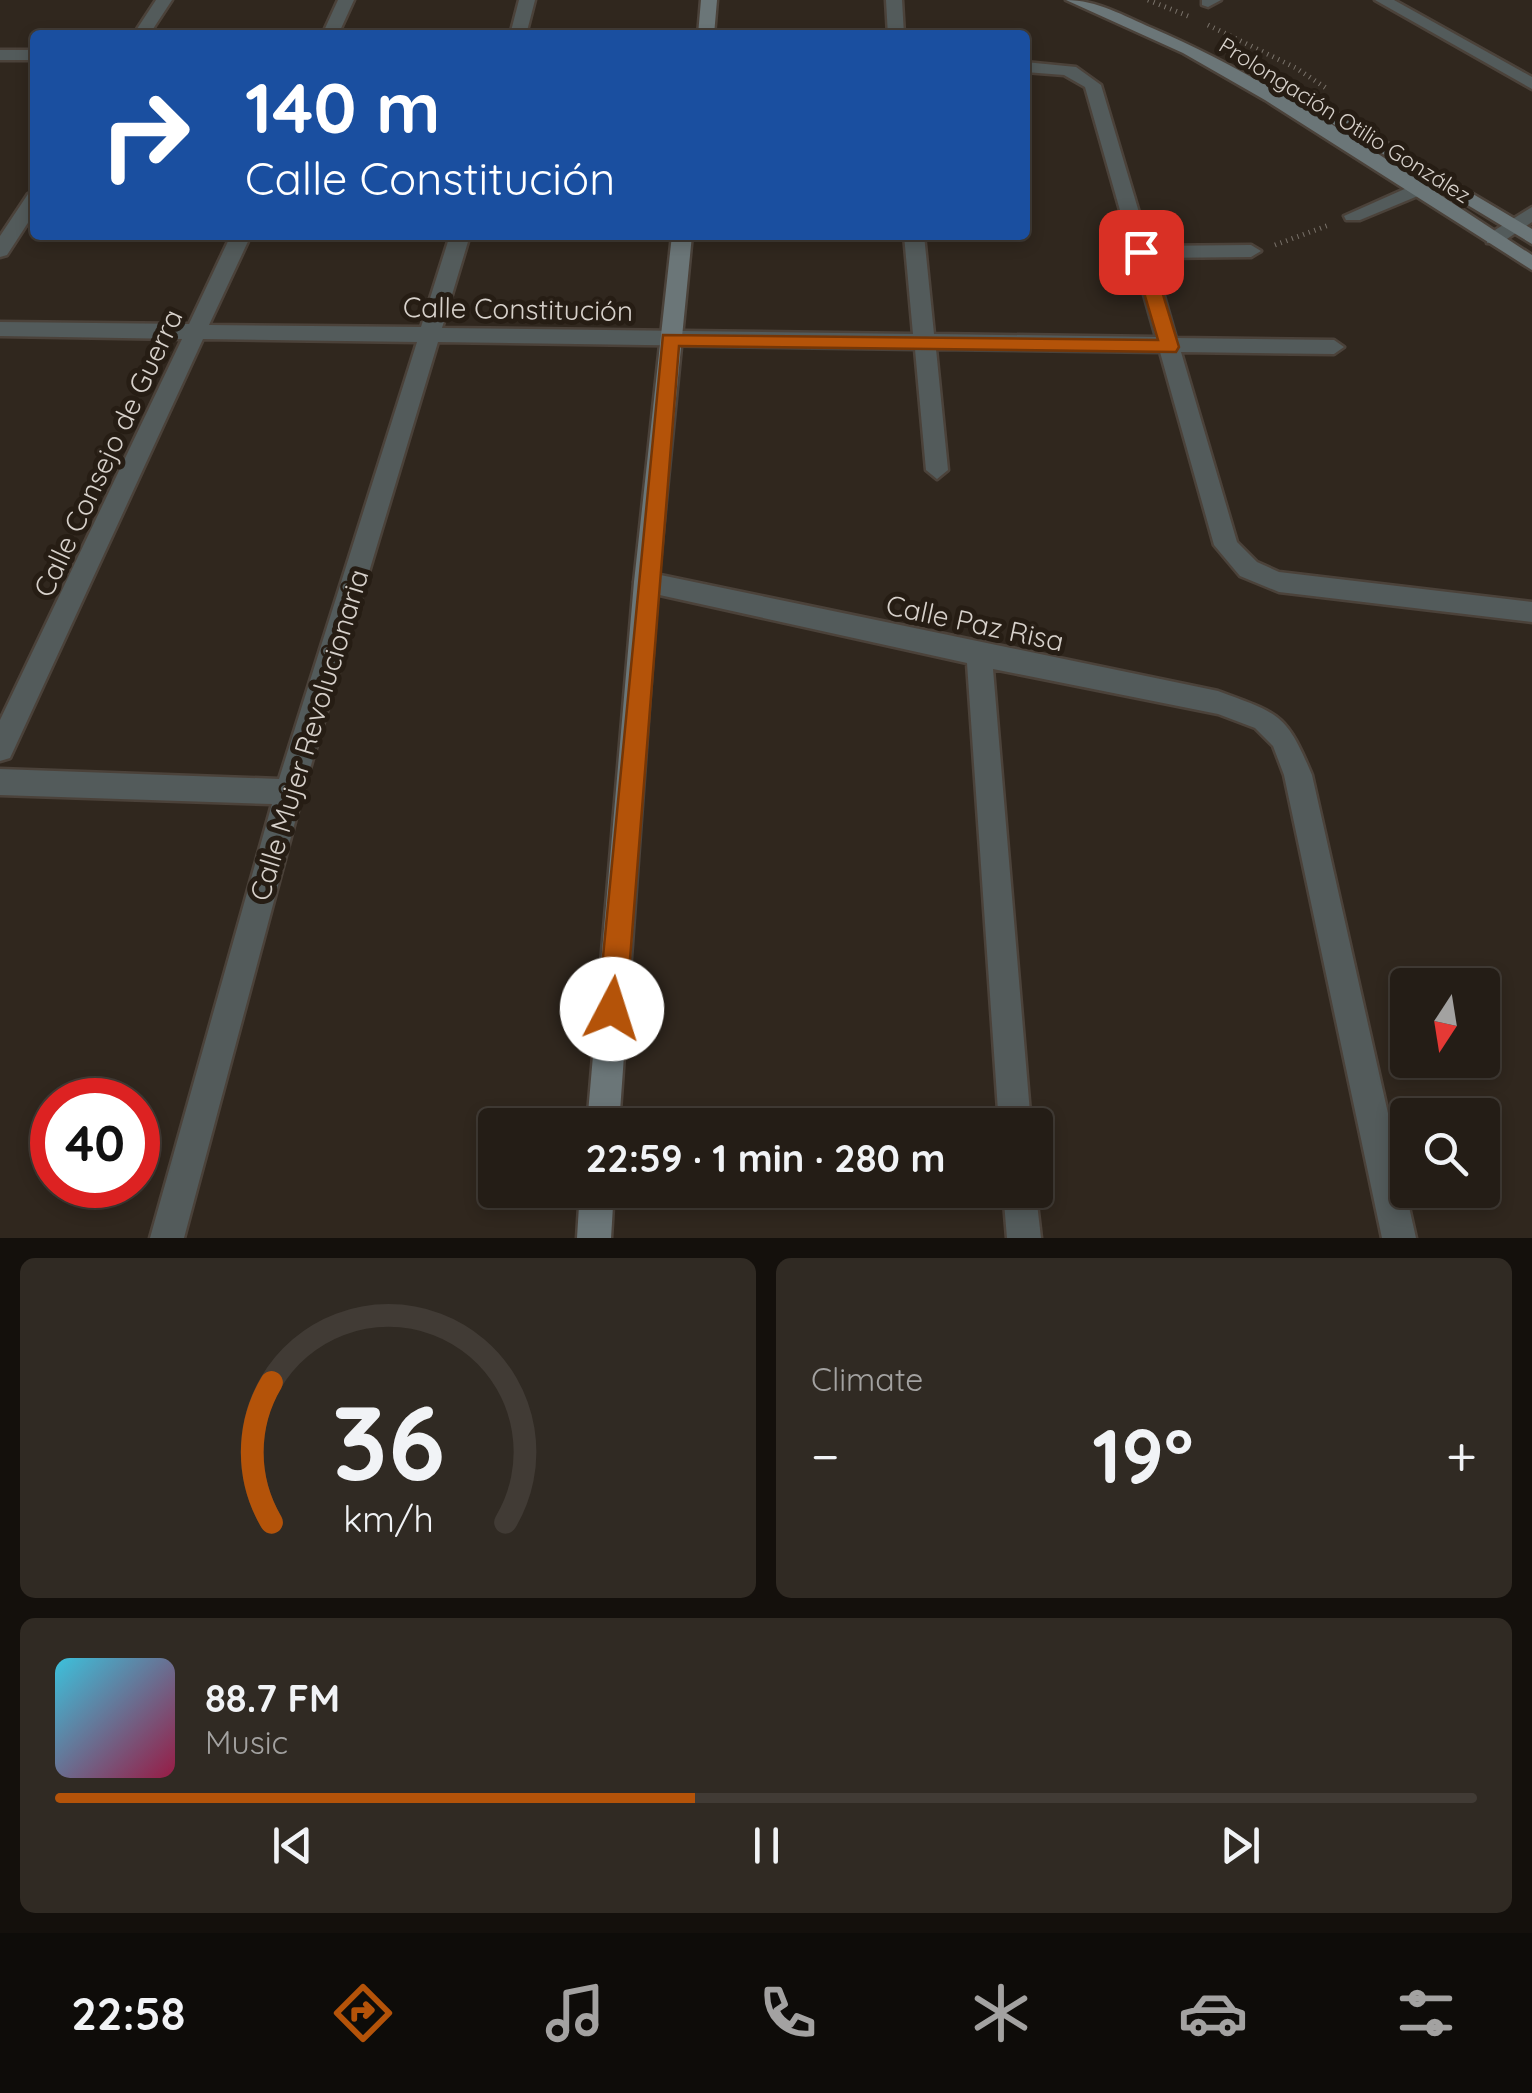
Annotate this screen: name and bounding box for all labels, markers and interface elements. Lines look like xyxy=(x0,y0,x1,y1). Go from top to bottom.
street label: Prolongación Otilio González xyxy=(1214,31,1476,209)
text: 140 m xyxy=(245,63,441,151)
icon: right xyxy=(80,70,210,200)
text: Calle Constitución xyxy=(245,150,615,206)
pin xyxy=(1099,210,1184,295)
icon: arrive xyxy=(1114,225,1169,280)
street label: Calle Constitución xyxy=(403,289,633,328)
street label: Calle Consejo de Guerra xyxy=(25,303,190,602)
street label: Calle Mujer Revolucionaria xyxy=(241,565,376,905)
street label: Calle Paz Risa xyxy=(883,587,1067,658)
position arrow xyxy=(560,957,664,1061)
north arrow xyxy=(1390,968,1500,1078)
map controls xyxy=(1390,968,1500,1208)
speed limit sign: 40 xyxy=(30,1078,160,1208)
button: search xyxy=(1390,1098,1500,1208)
text: 22:59 · 1 min · 280 m xyxy=(585,1134,946,1182)
text: Climate xyxy=(811,1359,923,1399)
text: 36 xyxy=(331,1376,445,1506)
text: 19° xyxy=(1092,1408,1193,1502)
text: − xyxy=(811,1421,840,1490)
text: + xyxy=(1446,1421,1477,1490)
text: km/h xyxy=(343,1496,433,1541)
text: 88.7 FM xyxy=(205,1674,340,1722)
text: Music xyxy=(205,1722,288,1762)
icon: previous xyxy=(265,1818,320,1873)
icon: pause xyxy=(739,1818,794,1873)
icon: next xyxy=(1213,1818,1268,1873)
icon: directions xyxy=(328,1978,398,2048)
icon: music xyxy=(540,1978,610,2048)
icon: phone xyxy=(753,1978,823,2048)
icon: climate xyxy=(966,1978,1036,2048)
icon: car xyxy=(1178,1978,1248,2048)
icon: filters xyxy=(1391,1978,1461,2048)
text: 22:58 xyxy=(71,1985,185,2041)

